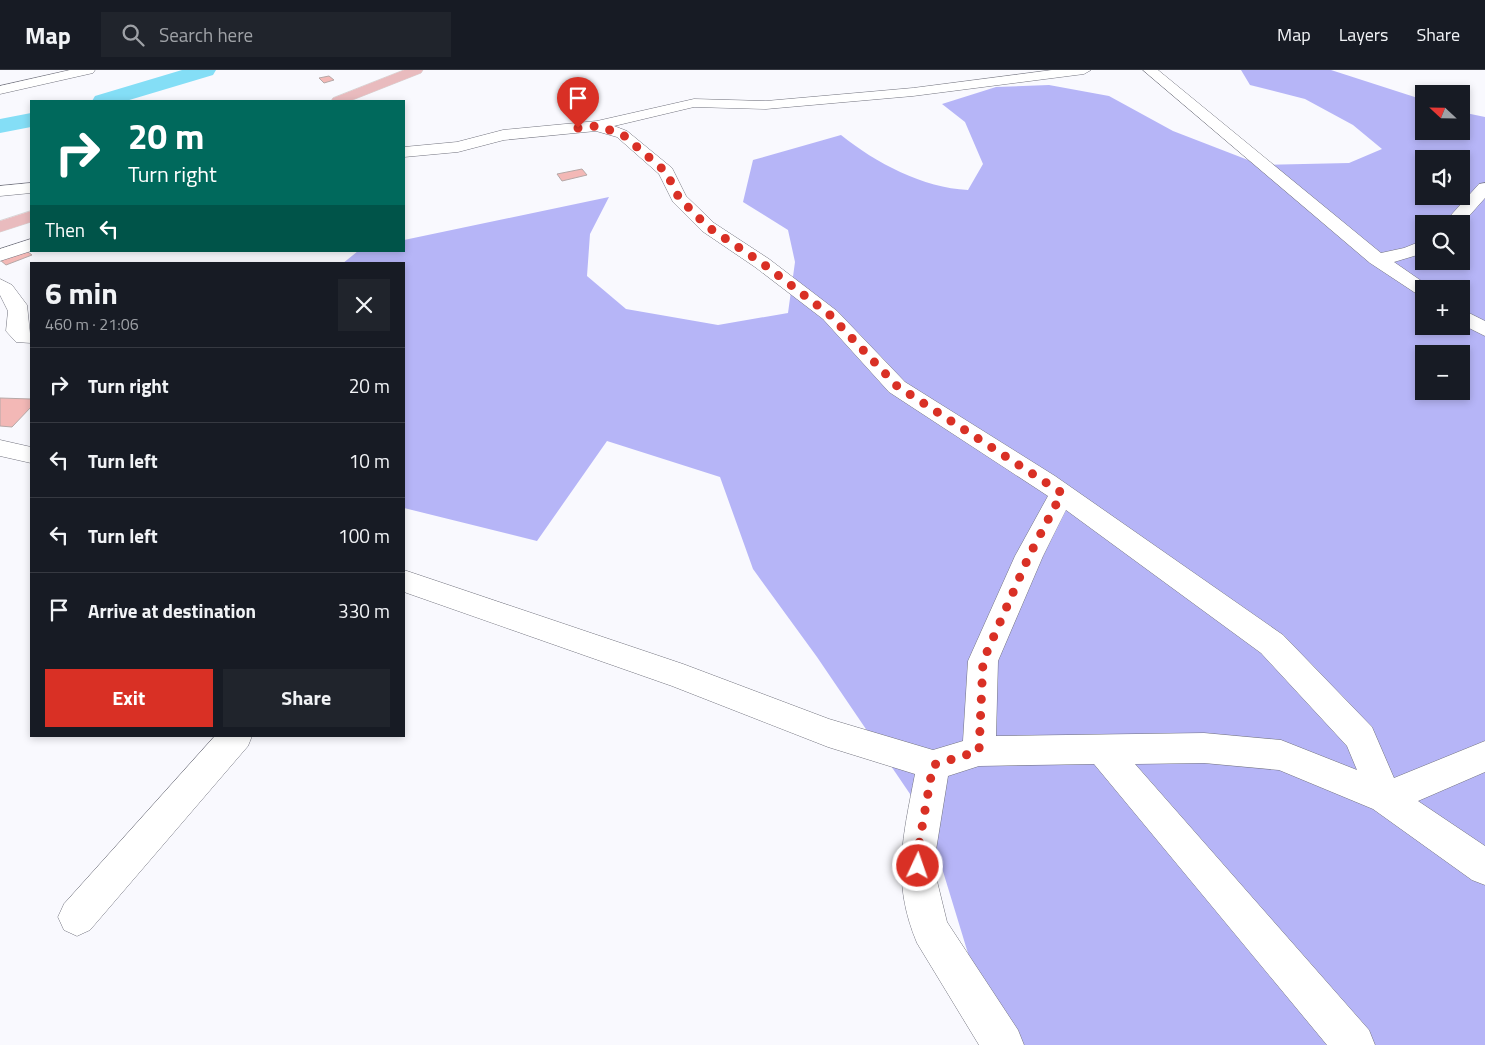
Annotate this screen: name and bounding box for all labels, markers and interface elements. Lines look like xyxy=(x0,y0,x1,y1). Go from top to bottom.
search box xyxy=(101,12,451,57)
text: Map xyxy=(25,17,71,53)
text: Search here xyxy=(159,20,253,49)
icon: search xyxy=(119,21,147,49)
text: Map xyxy=(1277,21,1311,48)
text: Layers xyxy=(1339,21,1388,48)
text: Share xyxy=(1416,21,1460,48)
pin xyxy=(557,77,599,128)
icon: arrive xyxy=(564,84,592,112)
north arrow xyxy=(1415,85,1470,140)
map controls xyxy=(1415,85,1470,400)
text: 20 m xyxy=(128,109,204,163)
icon: right xyxy=(45,120,110,185)
button: sound xyxy=(1415,150,1470,205)
text: Turn right xyxy=(128,157,217,191)
text: Then xyxy=(45,215,85,244)
icon: left xyxy=(95,215,123,243)
button: search xyxy=(1415,215,1470,270)
text: 6 min xyxy=(45,270,118,316)
button: close xyxy=(338,279,390,331)
button: + xyxy=(1415,280,1470,335)
text: 460 m · 21:06 xyxy=(45,312,139,336)
button: − xyxy=(1415,345,1470,400)
icon: right xyxy=(45,371,73,399)
text: Turn right xyxy=(88,371,169,400)
text: 20 m xyxy=(349,371,390,400)
icon: left xyxy=(45,446,73,474)
text: Turn left xyxy=(88,446,158,475)
text: 10 m xyxy=(349,446,390,475)
icon: left xyxy=(45,521,73,549)
text: Turn left xyxy=(88,521,158,550)
text: 100 m xyxy=(338,521,390,550)
icon: arrive xyxy=(45,596,73,624)
text: Arrive at destination xyxy=(88,596,256,625)
text: 330 m xyxy=(338,596,390,625)
button: Exit xyxy=(45,669,213,727)
button: Share xyxy=(223,669,390,727)
position arrow xyxy=(891,839,943,891)

